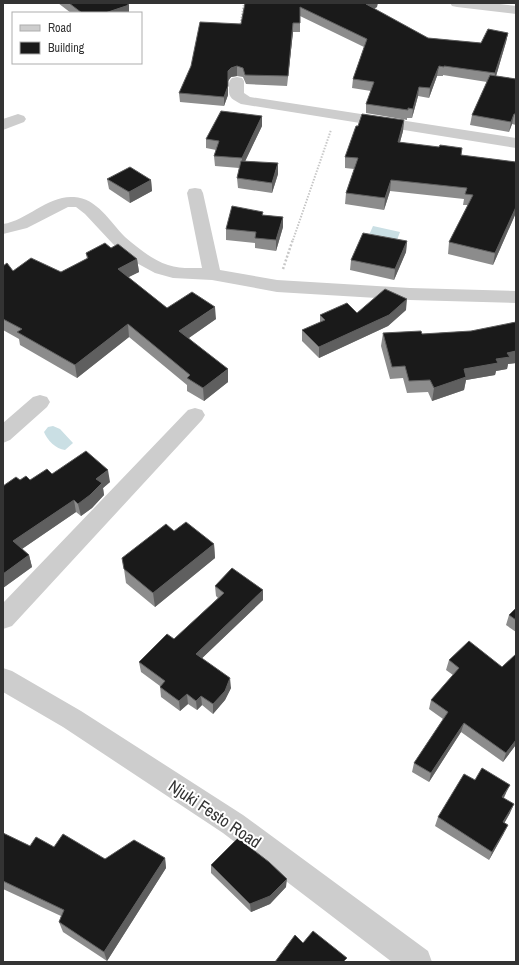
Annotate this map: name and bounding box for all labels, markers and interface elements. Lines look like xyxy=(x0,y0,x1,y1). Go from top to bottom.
legend xyxy=(12,12,142,64)
text: Road xyxy=(48,20,72,36)
text: Building xyxy=(48,40,85,56)
street label: Njuki Festo Road xyxy=(164,774,266,853)

